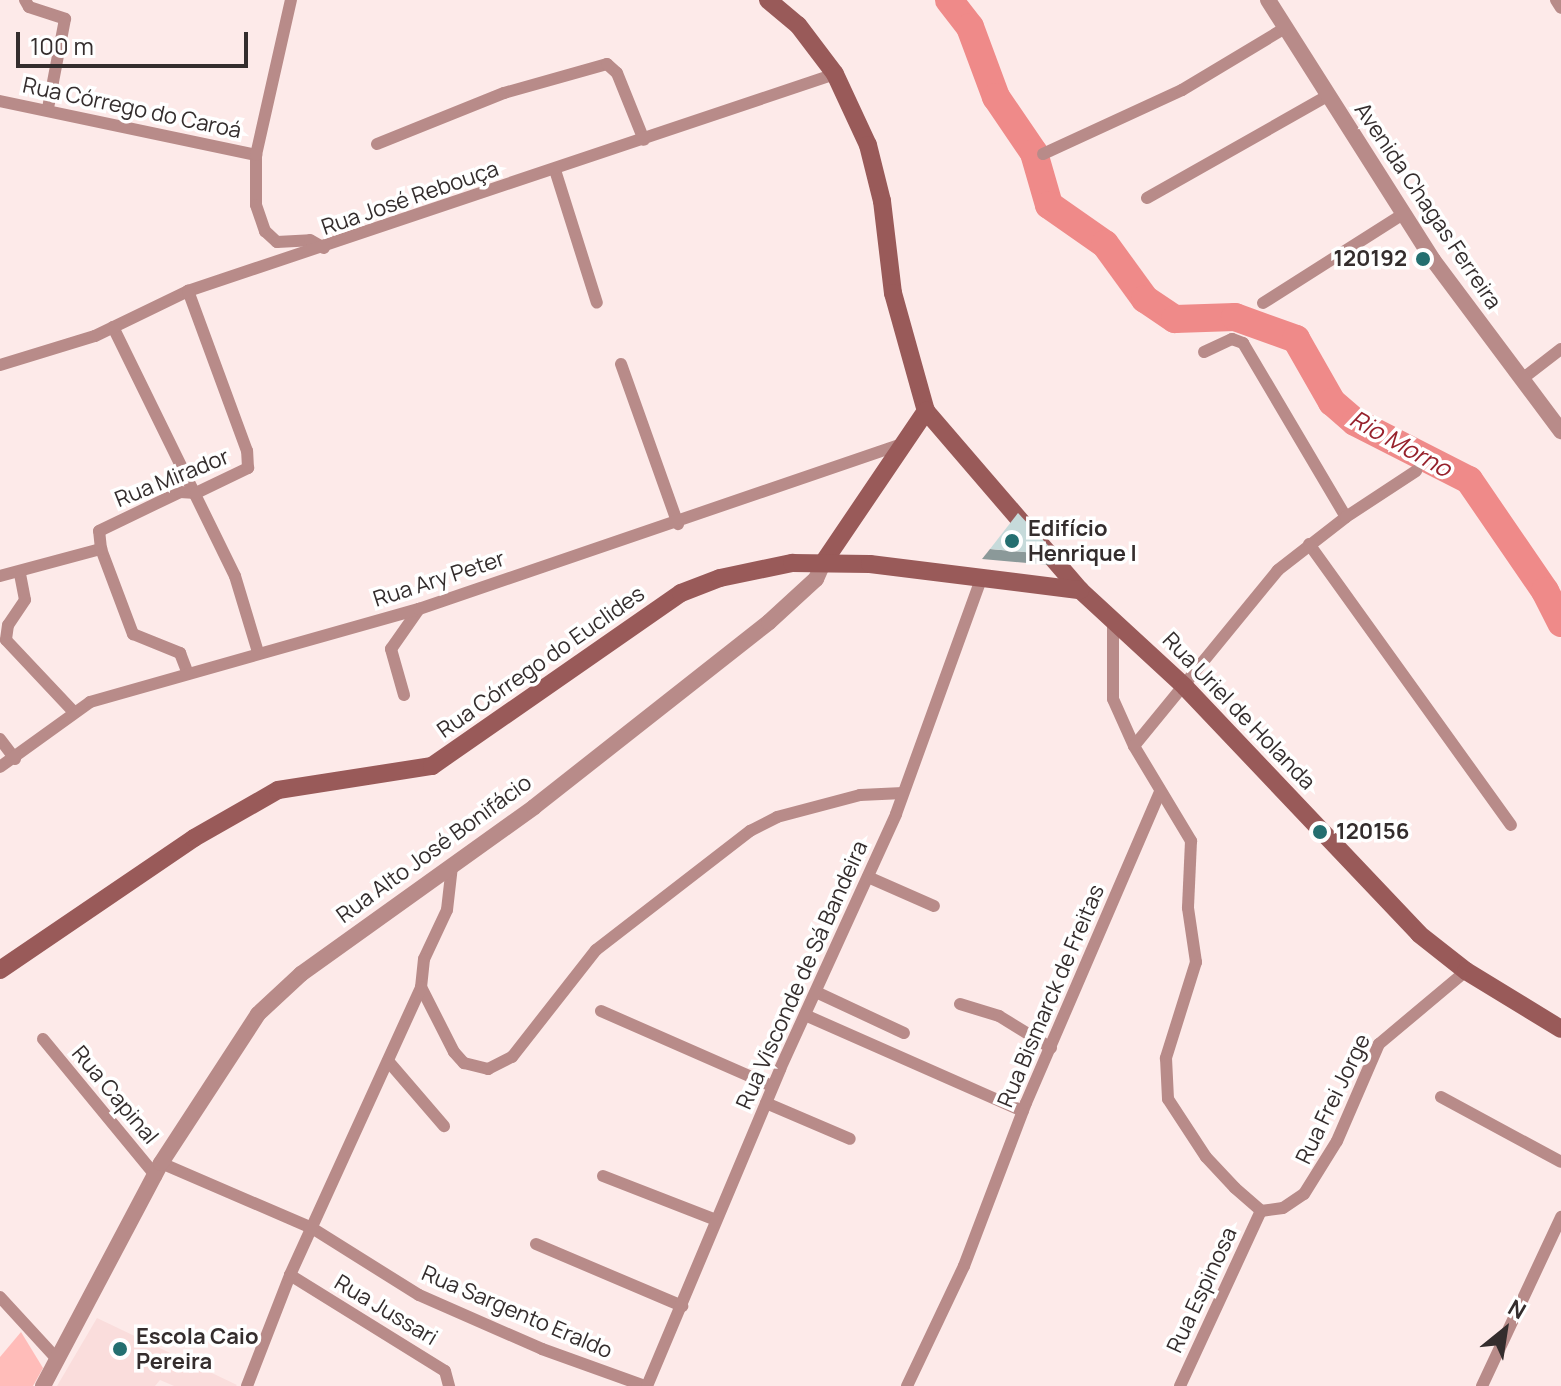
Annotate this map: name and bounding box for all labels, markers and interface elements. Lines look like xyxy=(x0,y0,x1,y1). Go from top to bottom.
scale bar xyxy=(20,16,252,66)
text: 100 m xyxy=(30,29,94,62)
street label: Rua Córrego do Caroá xyxy=(20,72,244,144)
street label: Avenida Chagas Ferreira xyxy=(1349,98,1507,314)
street label: Rua José Rebouça xyxy=(318,155,502,241)
place label: 120192 xyxy=(1333,246,1407,272)
marker: 120192 xyxy=(1414,250,1432,268)
water label: Rio Morno xyxy=(1345,403,1457,483)
street label: Rua Mirador xyxy=(111,443,233,513)
place label: Edifício Henrique I xyxy=(1028,515,1137,566)
marker: Edifício Henrique I xyxy=(1003,532,1021,550)
street label: Rua Ary Peter xyxy=(370,545,508,613)
street label: Rua Córrego do Euclides xyxy=(432,580,650,744)
street label: Rua Uriel de Holanda xyxy=(1157,627,1321,795)
street label: Rua Alto José Bonifácio xyxy=(331,769,537,929)
place label: 120156 xyxy=(1336,819,1409,845)
marker: 120156 xyxy=(1311,823,1329,841)
street label: Rua Visconde de Sá Bandeira xyxy=(731,837,873,1113)
street label: Rua Bismarck de Freitas xyxy=(992,881,1110,1111)
street label: Rua Frei Jorge xyxy=(1290,1030,1376,1168)
street label: Rua Capinal xyxy=(66,1041,164,1149)
street label: Rua Espinosa xyxy=(1161,1223,1243,1357)
street label: Rua Sargento Eraldo xyxy=(418,1260,616,1364)
street label: Rua Jussari xyxy=(330,1269,442,1351)
north arrow xyxy=(1465,1290,1545,1370)
text: N xyxy=(1503,1292,1531,1326)
place label: Escola Caio Pereira xyxy=(136,1323,259,1374)
marker: Escola Caio Pereira xyxy=(111,1340,129,1358)

